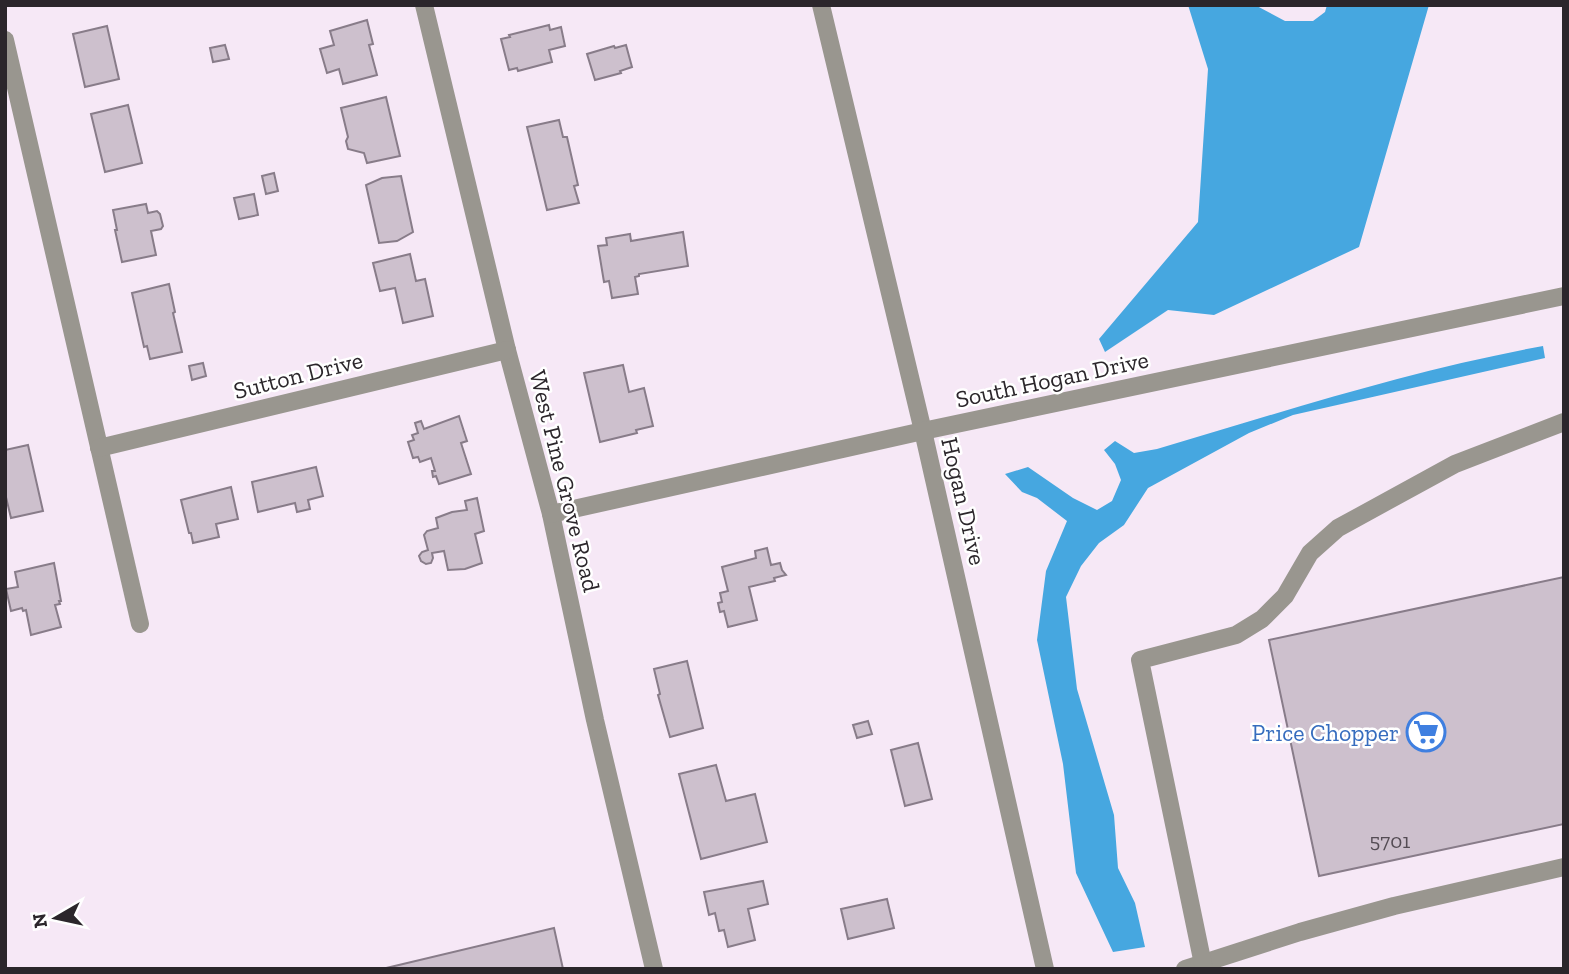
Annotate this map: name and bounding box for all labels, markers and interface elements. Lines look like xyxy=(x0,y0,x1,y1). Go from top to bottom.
street label: South Hogan Drive xyxy=(953,344,1151,414)
street label: Sutton Drive xyxy=(230,345,366,405)
street label: West Pine Grove Road xyxy=(523,367,607,595)
street label: Hogan Drive xyxy=(935,434,993,568)
supermarket icon: Price Chopper xyxy=(1405,711,1447,753)
place label: Price Chopper xyxy=(1252,718,1399,747)
house number: 5701 xyxy=(1370,828,1410,853)
north arrow xyxy=(21,883,91,953)
text: N xyxy=(27,912,52,930)

